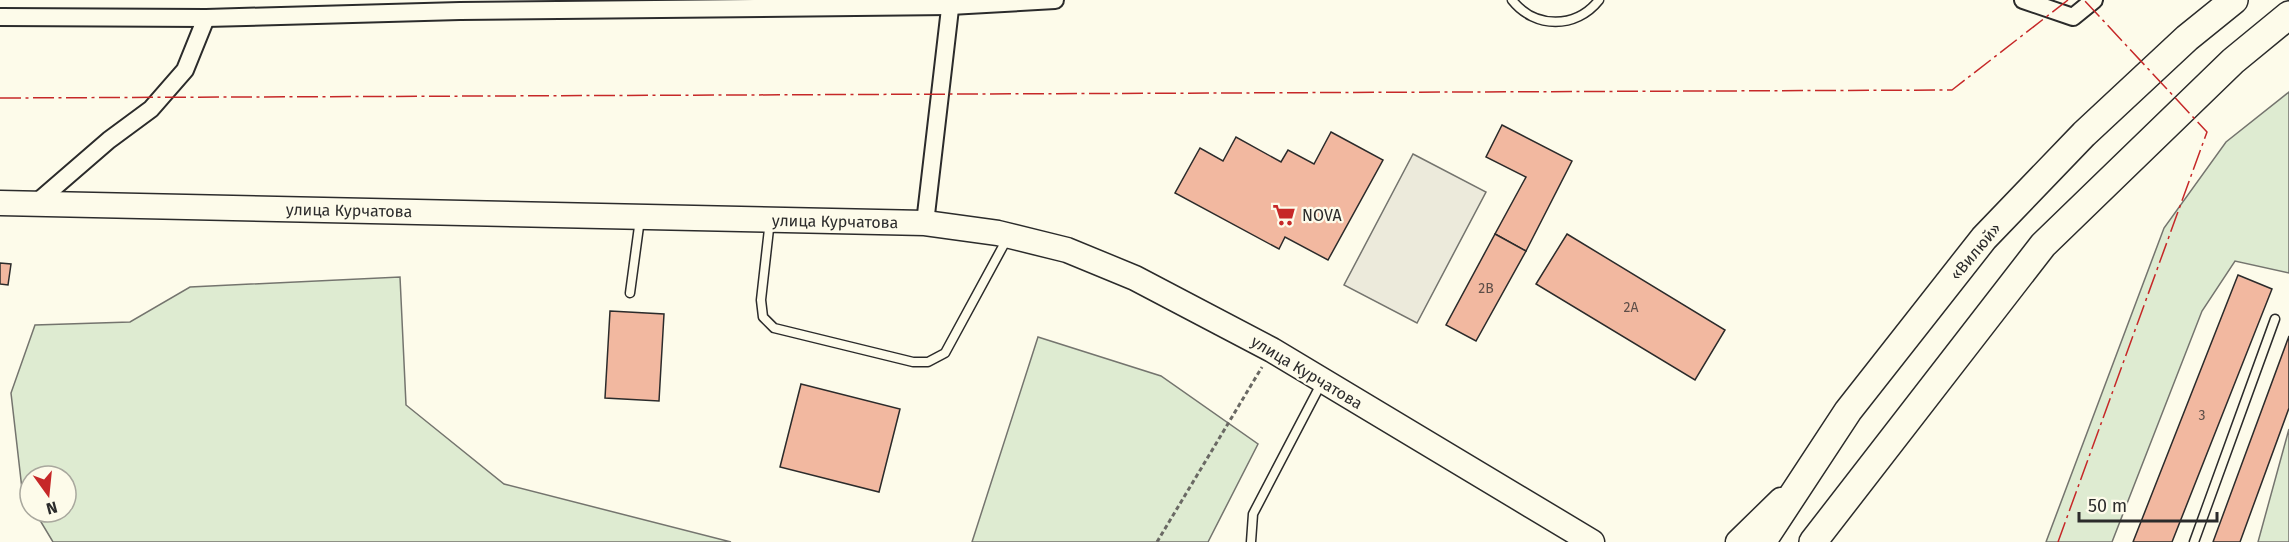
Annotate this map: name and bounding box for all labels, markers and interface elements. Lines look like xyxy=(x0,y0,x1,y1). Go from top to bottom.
street label: улица Курчатова xyxy=(286,200,412,221)
supermarket icon: NOVA xyxy=(1271,202,1297,228)
place label: NOVA xyxy=(1302,206,1343,225)
street label: улица Курчатова xyxy=(772,211,898,232)
street label: «Вилюй» xyxy=(1946,219,2005,284)
house number: 2В xyxy=(1478,280,1494,297)
house number: 2А xyxy=(1624,299,1638,316)
street label: улица Курчатова xyxy=(1248,332,1366,413)
house number: 3 xyxy=(2199,407,2206,424)
north arrow xyxy=(18,464,78,524)
scale bar xyxy=(2079,485,2217,523)
text: 50 m xyxy=(2088,495,2127,517)
text: N xyxy=(44,497,59,519)

